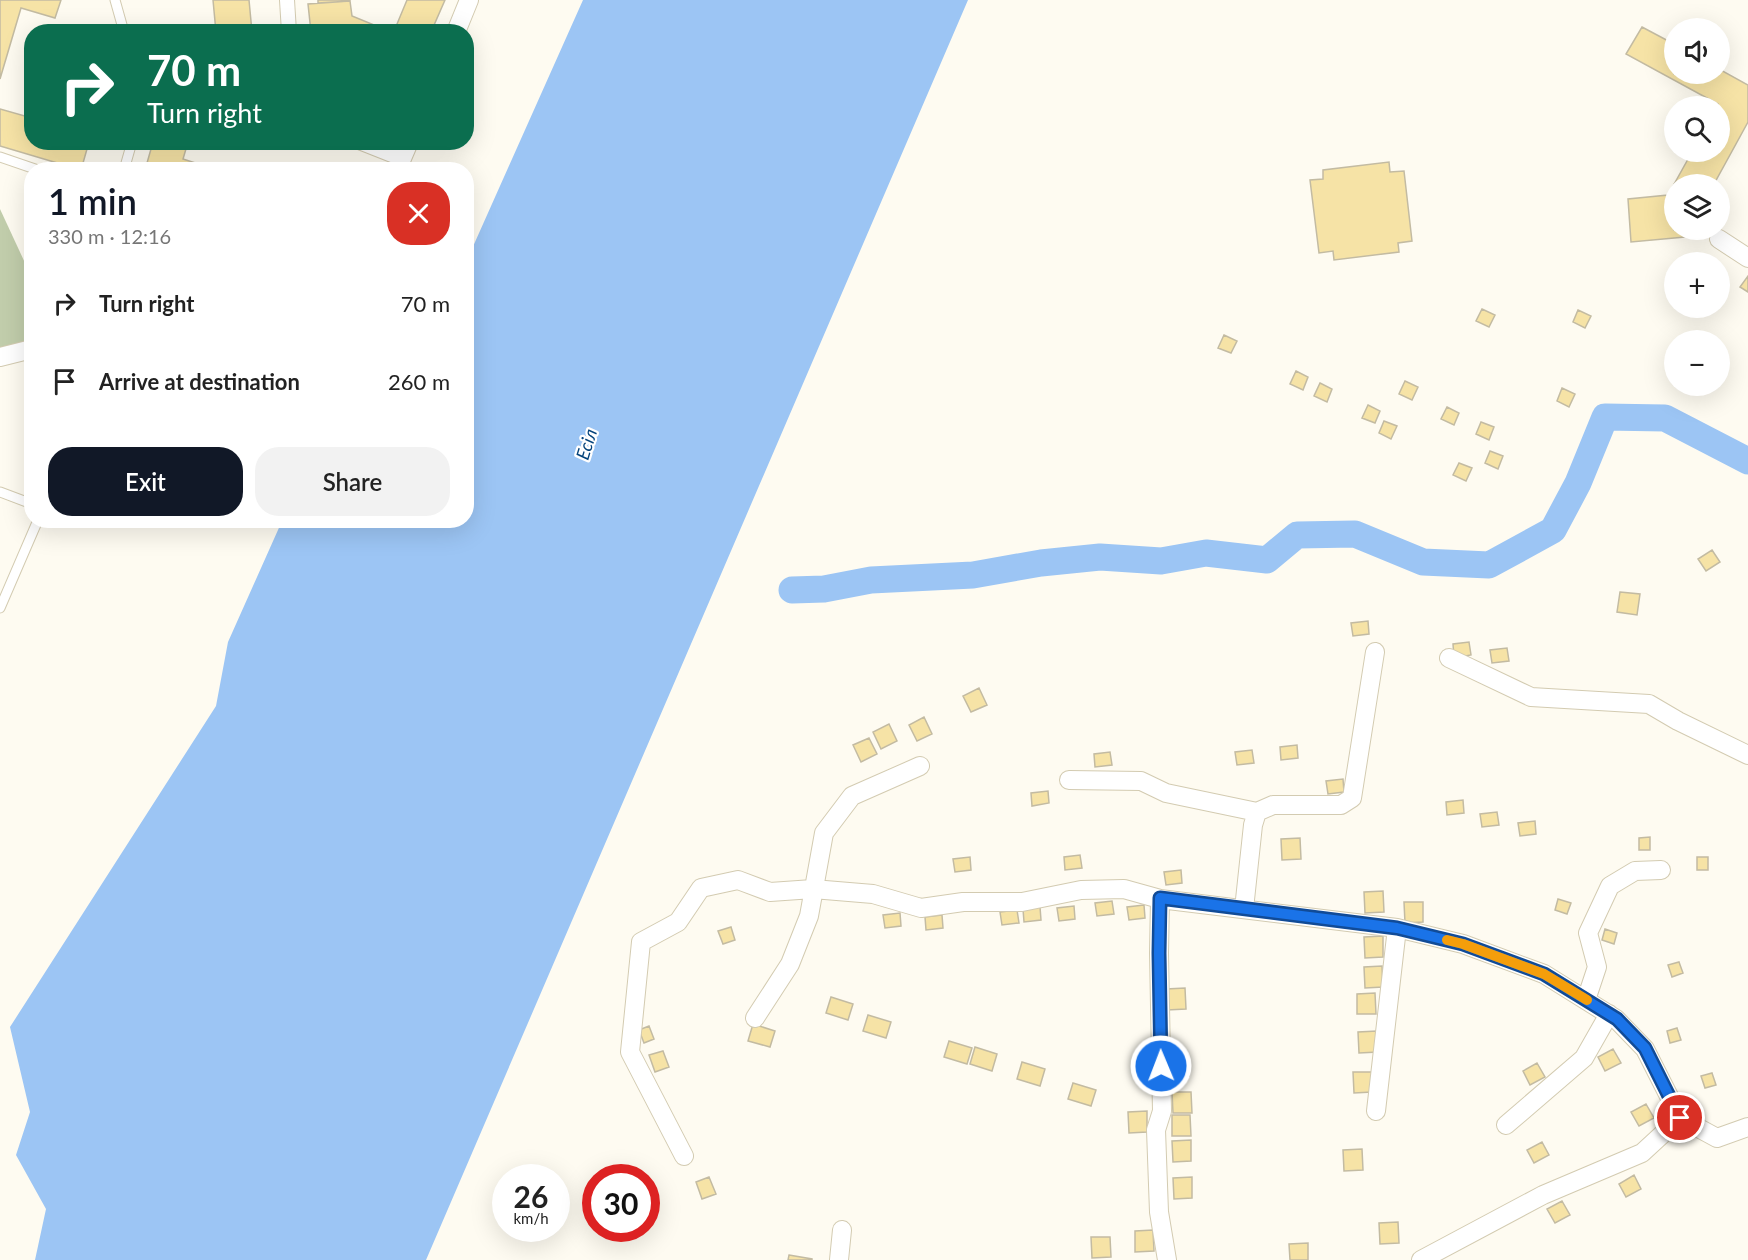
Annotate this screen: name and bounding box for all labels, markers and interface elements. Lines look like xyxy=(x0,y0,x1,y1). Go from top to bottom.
map controls xyxy=(1664,18,1730,396)
button: sound xyxy=(1664,18,1730,84)
text: 70 m xyxy=(147,45,241,95)
icon: right xyxy=(48,48,126,126)
text: Turn right xyxy=(147,96,262,129)
button: search xyxy=(1664,96,1730,162)
button: layers xyxy=(1664,174,1730,240)
text: 1 min xyxy=(48,179,137,223)
button: close xyxy=(387,182,450,245)
text: 330 m · 12:16 xyxy=(48,224,171,248)
button: + xyxy=(1664,252,1730,318)
icon: right xyxy=(48,287,81,320)
text: Turn right xyxy=(99,290,194,317)
text: 70 m xyxy=(401,290,450,317)
button: − xyxy=(1664,330,1730,396)
icon: arrive xyxy=(48,365,81,398)
text: Arrive at destination xyxy=(99,368,300,395)
text: 260 m xyxy=(388,368,450,395)
water label: Есіл xyxy=(571,426,601,462)
button: Exit xyxy=(48,447,243,516)
button: Share xyxy=(255,447,450,516)
position arrow xyxy=(1129,1034,1193,1098)
pin xyxy=(1654,1092,1705,1143)
icon: arrive xyxy=(1663,1101,1696,1134)
speed limit sign: 30 xyxy=(582,1164,660,1242)
text: 26 xyxy=(514,1178,548,1214)
text: km/h xyxy=(513,1209,549,1227)

